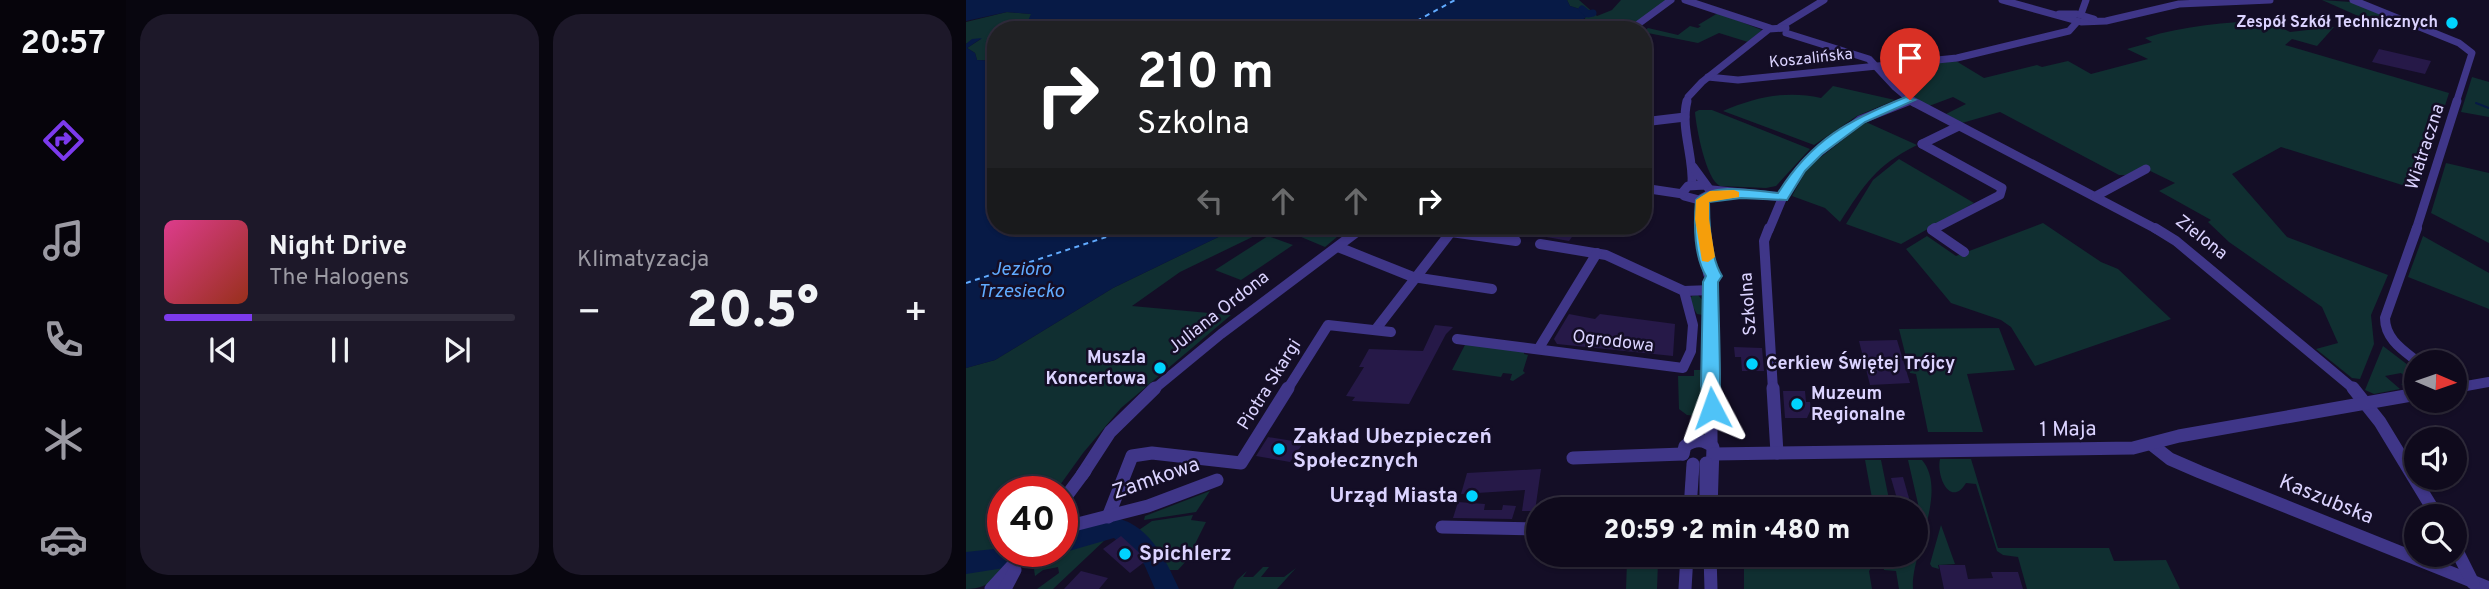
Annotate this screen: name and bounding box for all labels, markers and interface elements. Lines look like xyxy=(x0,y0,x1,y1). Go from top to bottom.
place label: Zespół Szkół Technicznych xyxy=(2236,13,2438,33)
marker: Zespół Szkół Technicznych xyxy=(2444,15,2460,31)
text: 20:57 xyxy=(20,25,106,65)
pin xyxy=(1880,28,1940,100)
icon: arrive xyxy=(1891,39,1929,77)
text: 210 m xyxy=(1137,44,1274,106)
street label: Koszalińska xyxy=(1768,45,1854,73)
icon: right xyxy=(1022,49,1113,140)
street label: Wiatraczna xyxy=(2401,101,2451,193)
text: Szkolna xyxy=(1137,105,1250,145)
icon: directions xyxy=(39,116,88,165)
icon: left xyxy=(1191,182,1229,220)
icon: ahead xyxy=(1264,182,1302,220)
icon: ahead xyxy=(1337,182,1375,220)
icon: right xyxy=(1410,182,1448,220)
street label: Zielona xyxy=(2170,210,2232,266)
icon: music xyxy=(39,216,88,265)
text: Night Drive xyxy=(269,231,407,264)
text: Klimatyzacja xyxy=(577,246,709,275)
water label: Jezioro Trzesiecko xyxy=(978,258,1065,304)
text: The Halogens xyxy=(269,264,409,293)
street label: Juliana Ordona xyxy=(1164,266,1274,360)
street label: Szkolna xyxy=(1735,272,1763,336)
text: 20.5° xyxy=(686,280,819,346)
text: − xyxy=(577,290,602,339)
text: + xyxy=(903,290,928,339)
icon: phone xyxy=(39,315,88,364)
street label: Ogrodowa xyxy=(1571,326,1655,358)
icon: previous xyxy=(204,331,242,369)
icon: pause xyxy=(321,331,359,369)
icon: next xyxy=(438,331,476,369)
street label: Piotra Skargi xyxy=(1233,335,1307,435)
place label: Muszla Koncertowa xyxy=(1046,347,1146,391)
north arrow xyxy=(2404,350,2468,413)
map controls xyxy=(2404,350,2467,567)
place label: Cerkiew Świętej Trójcy xyxy=(1766,351,1955,376)
marker: Cerkiew Świętej Trójcy xyxy=(1744,356,1760,372)
marker: Muszla Koncertowa xyxy=(1152,360,1168,376)
position arrow xyxy=(1675,371,1749,445)
place label: Muzeum Regionalne xyxy=(1811,383,1905,427)
marker: Muzeum Regionalne xyxy=(1789,396,1805,412)
icon: climate xyxy=(39,415,88,464)
street label: 1 Maja xyxy=(2039,416,2097,444)
place label: Zakład Ubezpieczeń Społecznych xyxy=(1293,424,1492,475)
button: sound xyxy=(2404,427,2467,490)
marker: Zakład Ubezpieczeń Społecznych xyxy=(1271,441,1287,457)
street label: Zamkowa xyxy=(1109,451,1203,507)
street label: Kaszubska xyxy=(2275,469,2377,531)
speed limit sign: 40 xyxy=(987,476,1078,567)
place label: Urząd Miasta xyxy=(1329,483,1458,510)
marker: Urząd Miasta xyxy=(1464,488,1480,504)
button: search xyxy=(2404,504,2467,567)
icon: car xyxy=(39,515,88,564)
text: 20:59 · 2 min · 480 m xyxy=(1604,515,1850,548)
place label: Spichlerz xyxy=(1139,541,1232,568)
marker: Spichlerz xyxy=(1117,546,1133,562)

